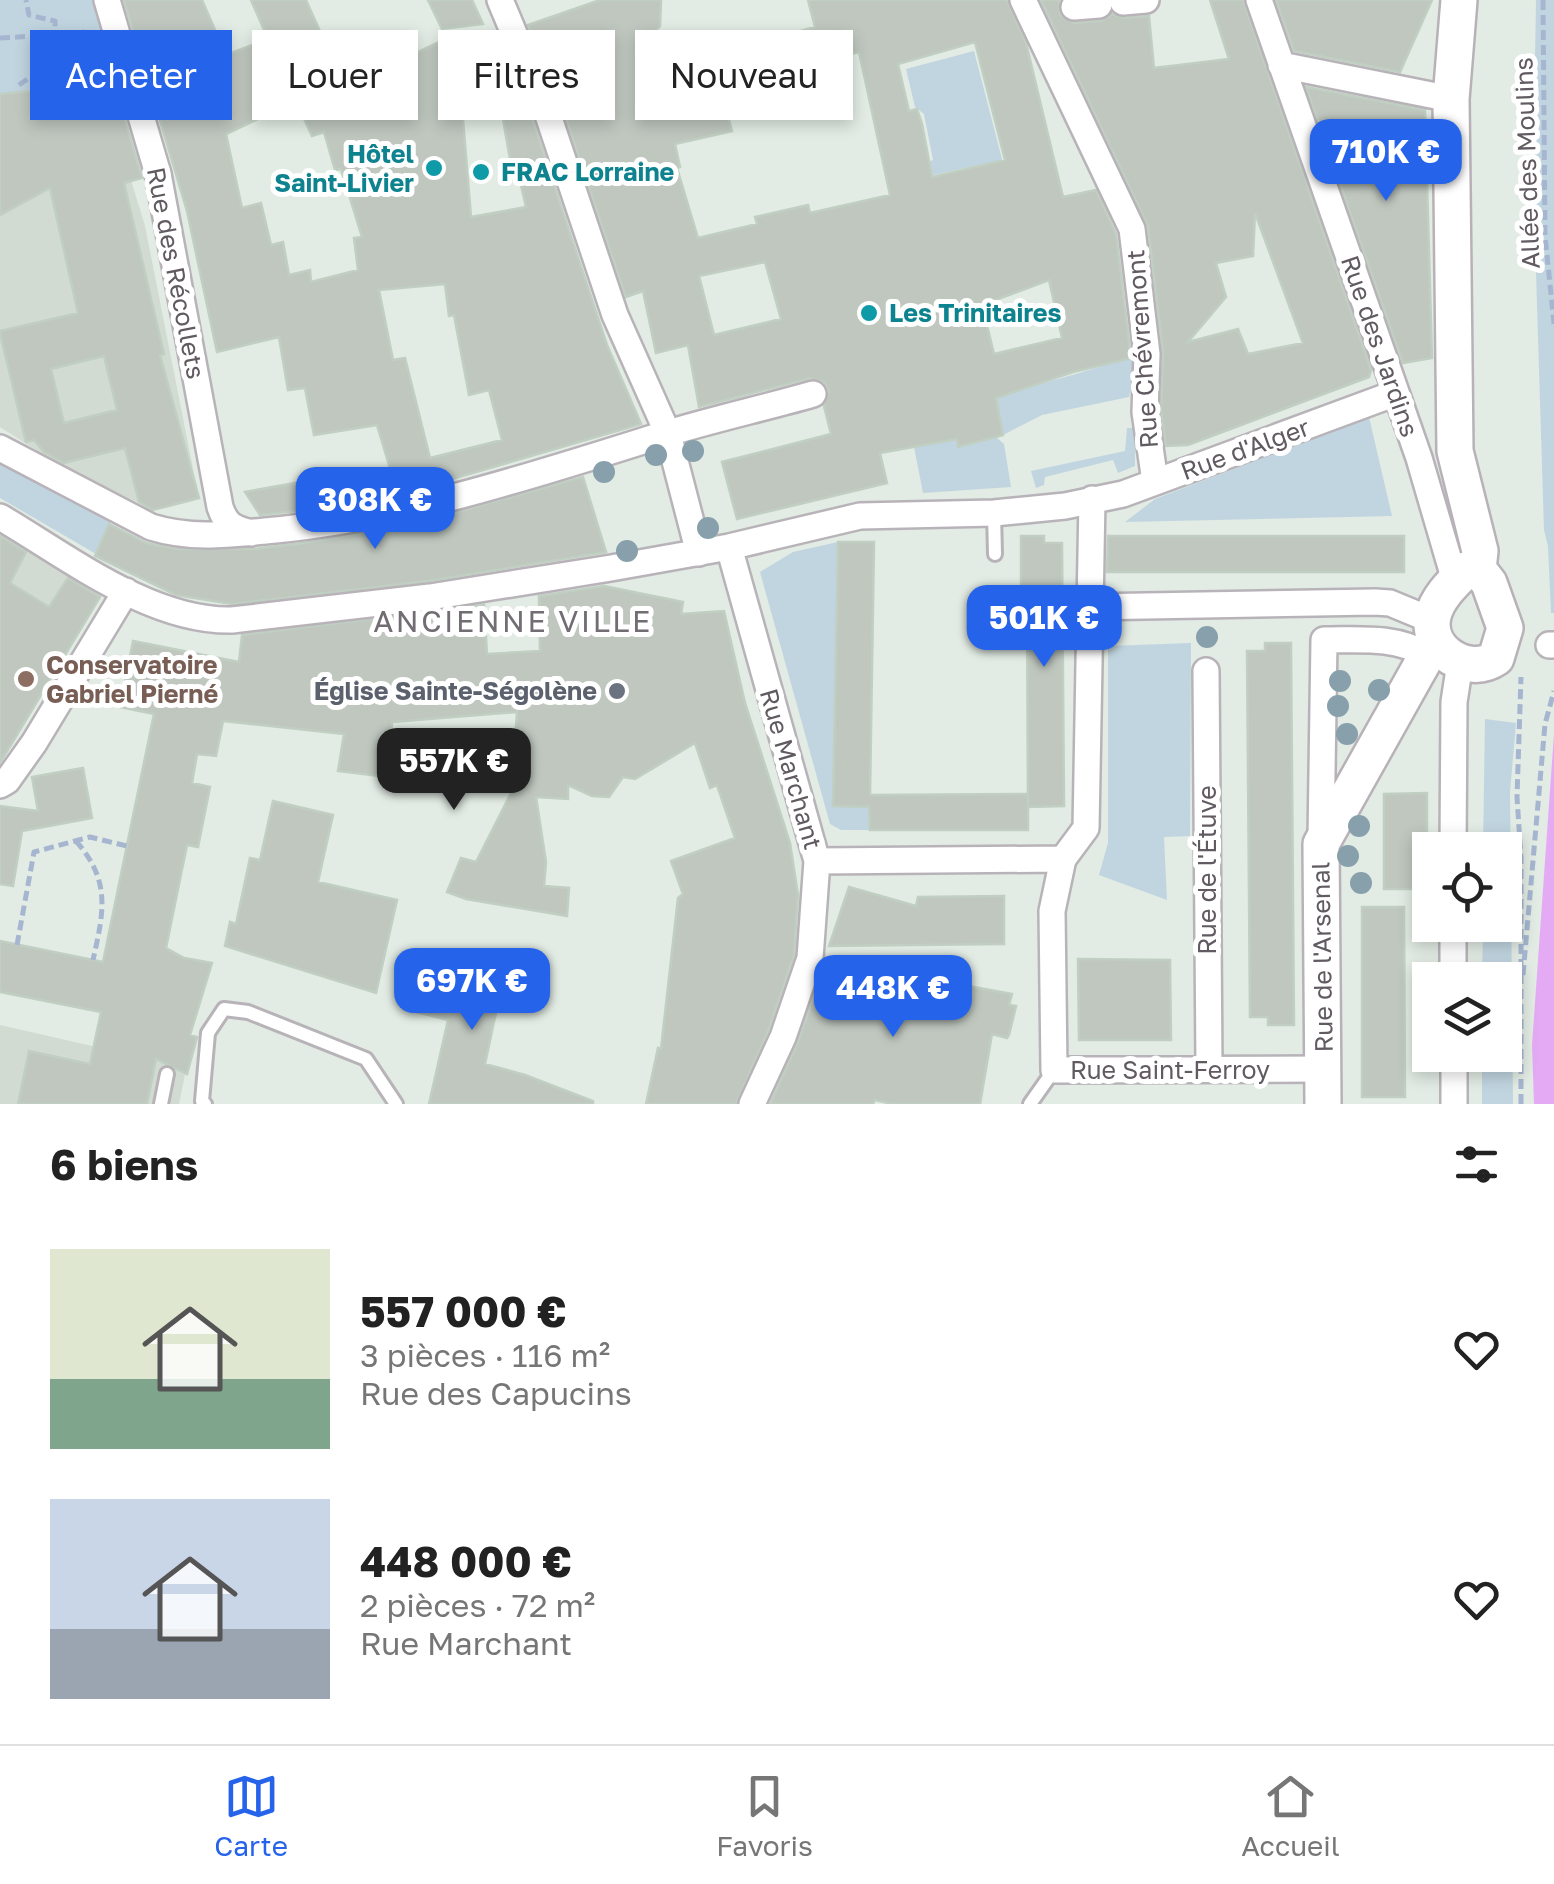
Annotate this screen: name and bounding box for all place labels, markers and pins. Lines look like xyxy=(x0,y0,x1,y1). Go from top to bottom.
pin: 710K € xyxy=(1305,119,1467,204)
place label: Hôtel Saint-Livier xyxy=(274,138,414,198)
place label: FRAC Lorraine xyxy=(501,156,674,187)
marker: Hôtel Saint-Livier xyxy=(423,157,445,179)
marker: FRAC Lorraine xyxy=(470,161,492,183)
place label: Les Trinitaires xyxy=(889,297,1062,328)
marker: Les Trinitaires xyxy=(858,302,880,324)
pin: 308K € xyxy=(294,467,456,552)
pin: 501K € xyxy=(963,585,1125,670)
place label: Conservatoire Gabriel Pierné xyxy=(46,649,218,709)
marker: Conservatoire Gabriel Pierné xyxy=(15,668,37,690)
place label: Église Sainte-Ségolène xyxy=(314,675,597,706)
marker: Église Sainte-Ségolène xyxy=(606,680,628,702)
pin: 557K € xyxy=(373,728,535,813)
pin: 697K € xyxy=(391,948,553,1033)
pin: 448K € xyxy=(812,955,974,1040)

